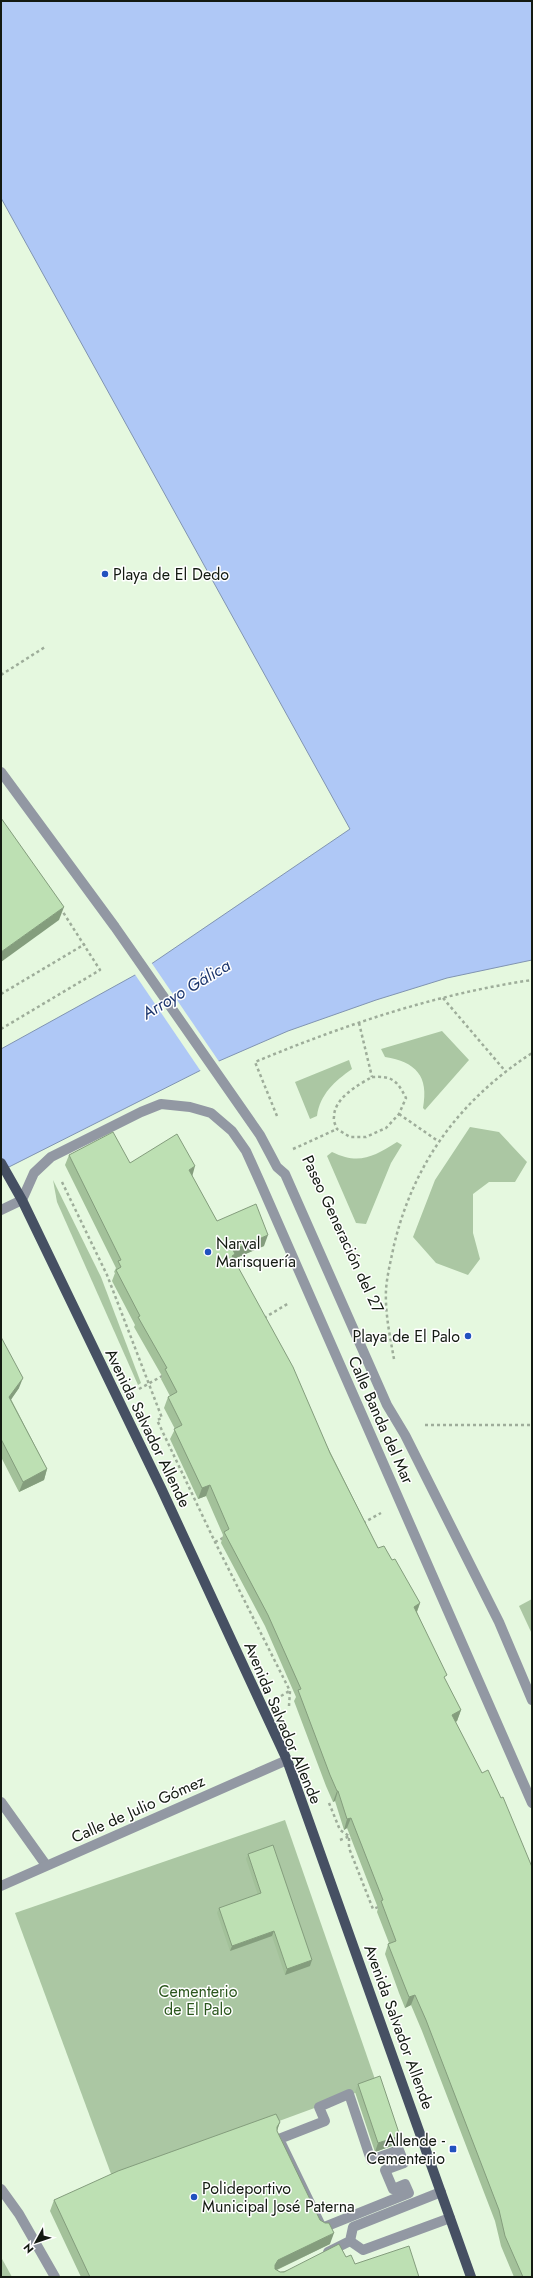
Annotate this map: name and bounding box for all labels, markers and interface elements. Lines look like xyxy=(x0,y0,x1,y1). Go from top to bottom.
place label: Playa de El Dedo xyxy=(113,563,229,586)
marker: Playa de El Dedo xyxy=(100,569,110,579)
water label: Arroyo Gálica xyxy=(136,953,235,1025)
street label: Paseo Generación del 27 xyxy=(296,1151,390,1317)
place label: Narval Marisquería xyxy=(216,1232,296,1273)
marker: Narval Marisquería xyxy=(203,1247,213,1257)
place label: Playa de El Palo xyxy=(353,1325,460,1348)
marker: Playa de El Palo xyxy=(463,1331,473,1341)
street label: Avenida Salvador Allende xyxy=(100,1345,196,1511)
street label: Calle Banda del Mar xyxy=(342,1352,420,1488)
street label: Avenida Salvador Allende xyxy=(238,1638,328,1808)
street label: Calle de Julio Gómez xyxy=(68,1769,209,1849)
street label: Avenida Salvador Allende xyxy=(358,1941,440,2113)
park label: Cementerio de El Palo xyxy=(159,1980,238,2021)
place label: Allende - Cementerio xyxy=(366,2129,446,2170)
marker: Allende - Cementerio xyxy=(448,2144,458,2154)
place label: Polideportivo Municipal José Paterna xyxy=(202,2177,355,2218)
marker: Polideportivo Municipal José Paterna xyxy=(189,2192,199,2202)
north arrow xyxy=(16,2222,56,2262)
text: N xyxy=(19,2240,37,2257)

